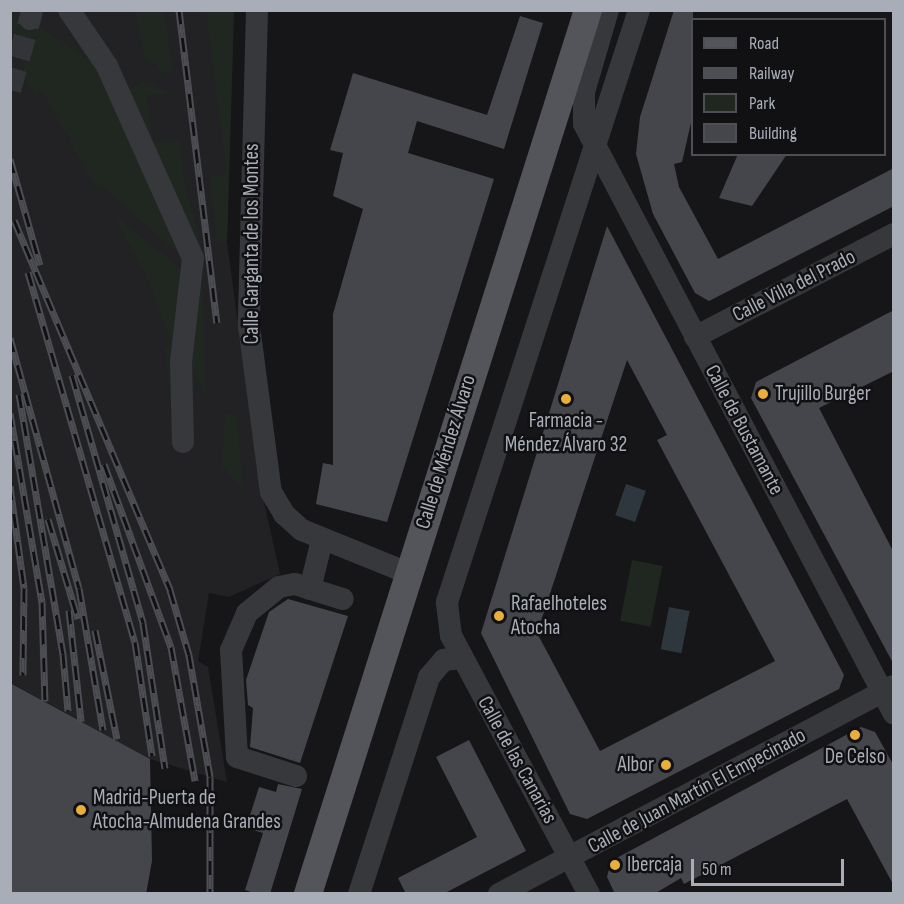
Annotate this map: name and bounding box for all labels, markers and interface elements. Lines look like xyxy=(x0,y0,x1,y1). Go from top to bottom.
legend xyxy=(691,18,886,156)
text: Road xyxy=(749,33,779,54)
text: Railway xyxy=(749,63,794,84)
text: Park xyxy=(749,93,775,114)
text: Building xyxy=(749,123,797,144)
street label: Calle Garganta de los Montes xyxy=(239,143,265,345)
street label: Calle Villa del Prado xyxy=(728,244,860,328)
street label: Calle de Bustamante xyxy=(699,361,789,499)
street label: Calle de Méndez Álvaro xyxy=(411,372,481,532)
place label: Trujillo Burger xyxy=(775,381,871,407)
marker: Trujillo Burger xyxy=(756,387,770,401)
marker: Farmacia - Méndez Álvaro 32 xyxy=(559,392,573,406)
place label: Farmacia - Méndez Álvaro 32 xyxy=(505,408,627,458)
place label: Rafaelhoteles Atocha xyxy=(511,591,607,641)
marker: Rafaelhoteles Atocha xyxy=(492,609,506,623)
street label: Calle de las Canarias xyxy=(472,692,562,828)
street label: Calle de Juan Martín El Empecinado xyxy=(584,723,810,859)
marker: De Celso xyxy=(848,728,862,742)
place label: De Celso xyxy=(825,744,885,770)
place label: Albor xyxy=(617,752,654,778)
marker: Albor xyxy=(659,758,673,772)
place label: Madrid-Puerta de Atocha-Almudena Grandes xyxy=(93,785,281,835)
marker: Madrid-Puerta de Atocha-Almudena Grandes xyxy=(74,803,88,817)
scale bar xyxy=(694,847,847,885)
place label: Ibercaja xyxy=(627,852,682,878)
marker: Ibercaja xyxy=(608,858,622,872)
text: 50 m xyxy=(702,859,732,880)

